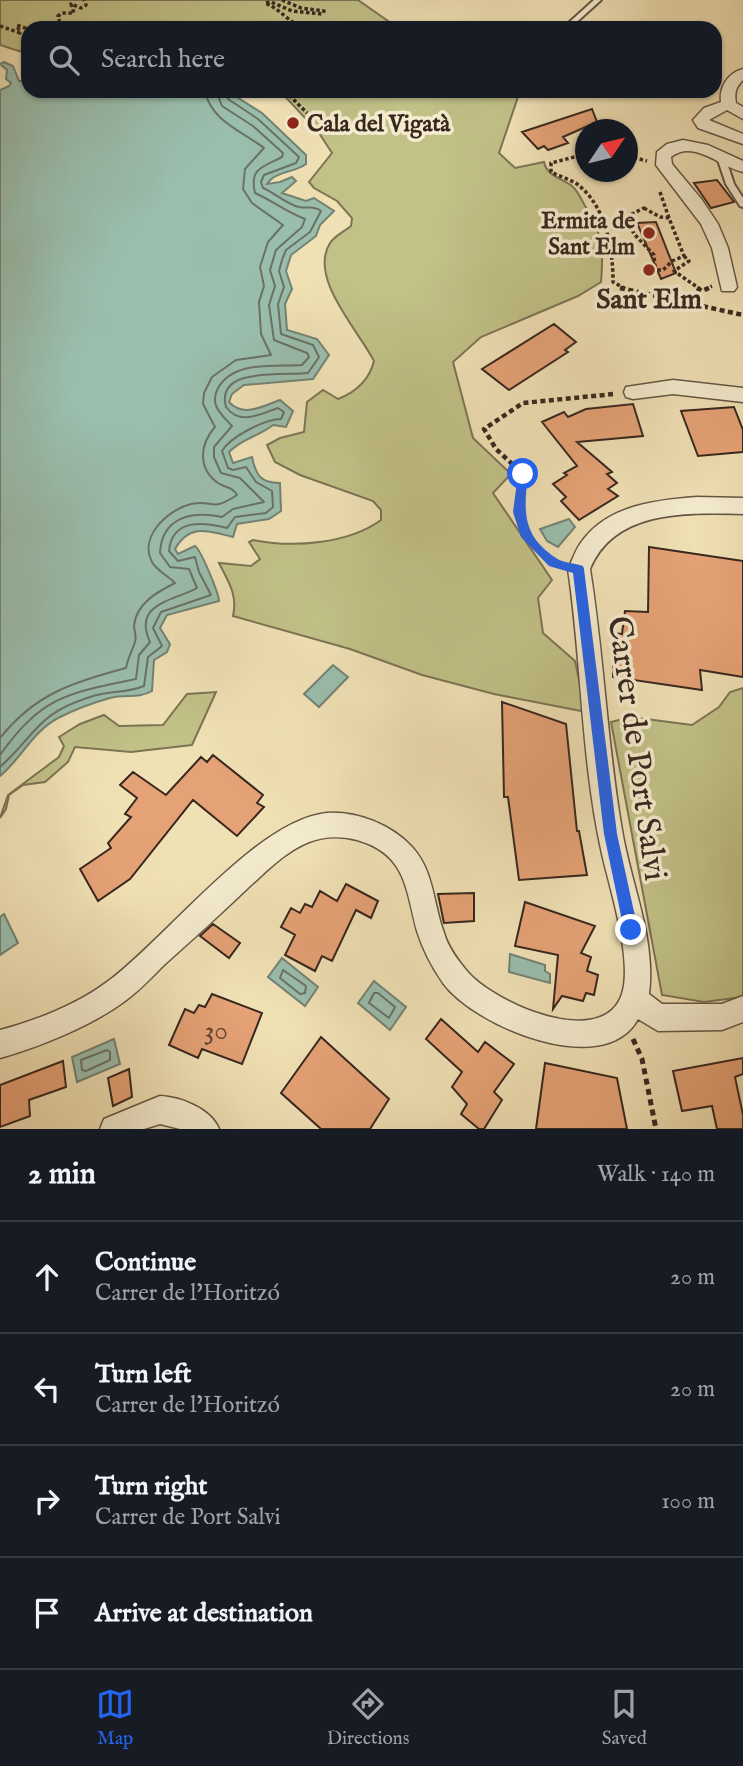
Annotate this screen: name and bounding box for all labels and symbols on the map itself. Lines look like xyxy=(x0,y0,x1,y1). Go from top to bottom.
place label: Cala del Vigatà xyxy=(307,110,451,139)
marker: Cala del Vigatà xyxy=(285,115,301,131)
north arrow xyxy=(575,119,638,182)
place label: Ermita de Sant Elm xyxy=(541,207,635,262)
marker: Ermita de Sant Elm xyxy=(641,225,657,241)
marker: Sant Elm xyxy=(641,262,657,278)
place label: Sant Elm xyxy=(596,283,702,318)
route start xyxy=(507,458,538,489)
street label: Carrer de Port Salvi xyxy=(597,614,675,883)
route end xyxy=(615,914,646,945)
house number: 30 xyxy=(204,1014,228,1049)

